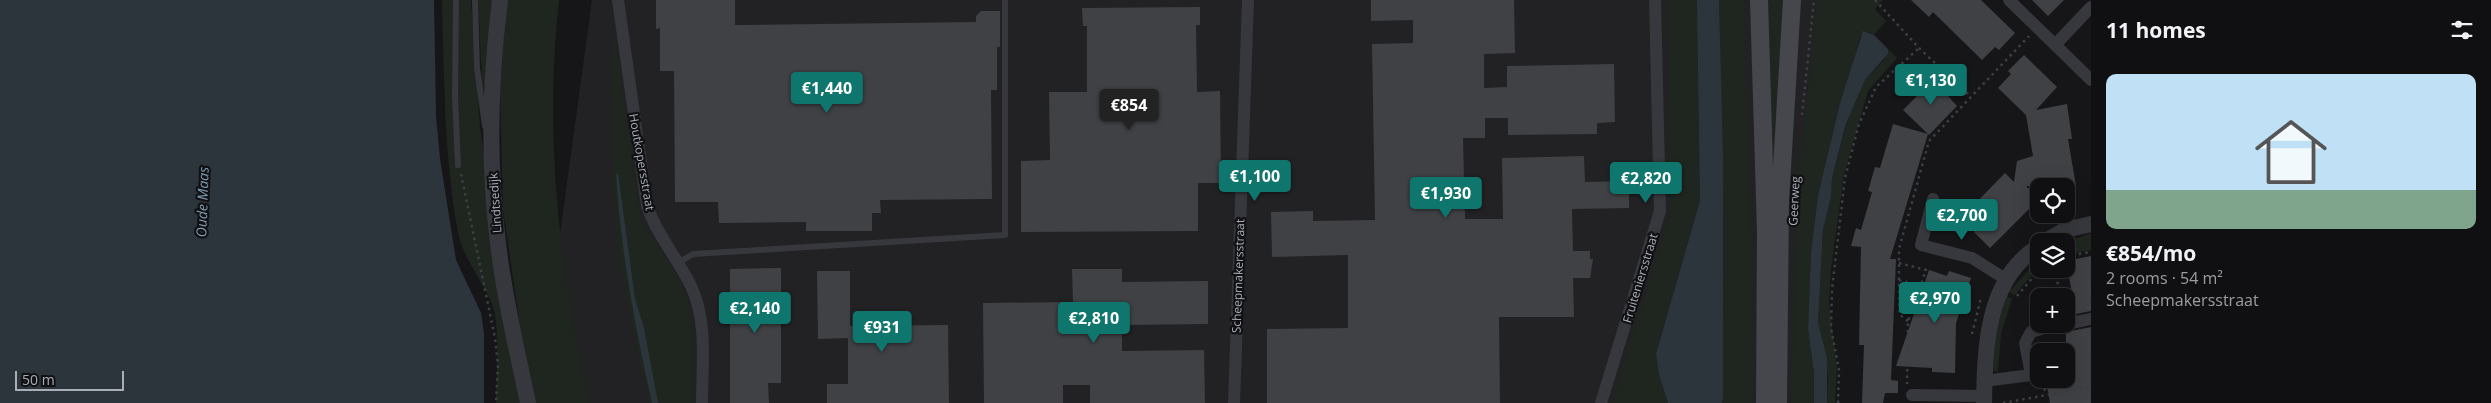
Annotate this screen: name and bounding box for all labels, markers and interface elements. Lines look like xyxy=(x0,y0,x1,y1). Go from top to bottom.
text: 11 homes xyxy=(2106,16,2206,44)
icon: filters xyxy=(2448,16,2476,44)
pin: €1,130 xyxy=(1890,64,1972,106)
text: €1,130 xyxy=(1906,69,1956,91)
pin: €1,440 xyxy=(786,72,868,114)
text: €1,440 xyxy=(802,77,852,99)
pin: €854 xyxy=(1099,88,1159,131)
text: €854 xyxy=(1111,94,1147,116)
icon: home xyxy=(2246,107,2336,197)
street label: Houtkopersstraat xyxy=(625,112,659,212)
pin: €1,100 xyxy=(1214,160,1296,202)
pin: €2,820 xyxy=(1605,162,1687,204)
text: €1,100 xyxy=(1230,165,1280,187)
water label: Oude Maas xyxy=(191,166,213,238)
text: €2,820 xyxy=(1621,167,1671,189)
street label: Lindtsedijk xyxy=(484,172,506,234)
street label: Geerweg xyxy=(1784,175,1804,226)
pin: €1,930 xyxy=(1405,176,1487,219)
map controls xyxy=(2030,178,2075,388)
button: locate xyxy=(2030,178,2075,223)
text: €1,930 xyxy=(1421,182,1471,204)
pin: €2,700 xyxy=(1921,198,2003,241)
text: €2,700 xyxy=(1937,204,1987,226)
street label: Scheepmakersstraat xyxy=(1228,219,1248,333)
street label: Fruiteniersstraat xyxy=(1618,231,1662,325)
button: layers xyxy=(2030,233,2075,278)
text: €854/mo xyxy=(2106,239,2196,267)
text: 2 rooms · 54 m² xyxy=(2106,267,2223,289)
pin: €2,970 xyxy=(1894,282,1976,324)
text: €2,970 xyxy=(1910,287,1960,309)
button: + xyxy=(2030,288,2075,333)
text: Scheepmakersstraat xyxy=(2106,289,2259,311)
pin: €2,140 xyxy=(714,292,796,334)
text: €2,140 xyxy=(730,297,780,319)
pin: €2,810 xyxy=(1053,302,1135,344)
text: €2,810 xyxy=(1069,307,1119,329)
pin: €931 xyxy=(852,310,912,353)
text: €931 xyxy=(864,316,900,338)
button: − xyxy=(2030,343,2075,388)
scale bar xyxy=(15,368,124,391)
text: 50 m xyxy=(22,370,55,389)

